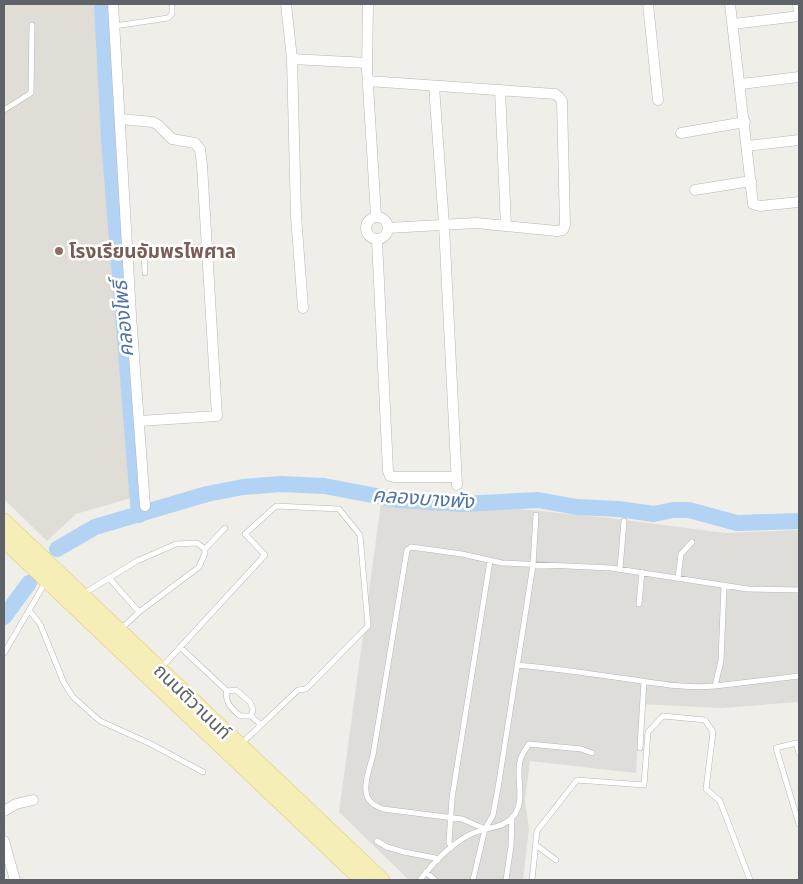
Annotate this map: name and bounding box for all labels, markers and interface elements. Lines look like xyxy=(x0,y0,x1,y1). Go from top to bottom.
place label: โรงเรียนอัมพรไพศาล xyxy=(69,239,236,264)
marker: โรงเรียนอัมพรไพศาล xyxy=(53,245,65,257)
water label: คลองโพธิ์ xyxy=(106,274,139,358)
water label: คลองบางพัง xyxy=(371,481,476,515)
street label: ถนนติวานนท์ xyxy=(148,658,237,745)

